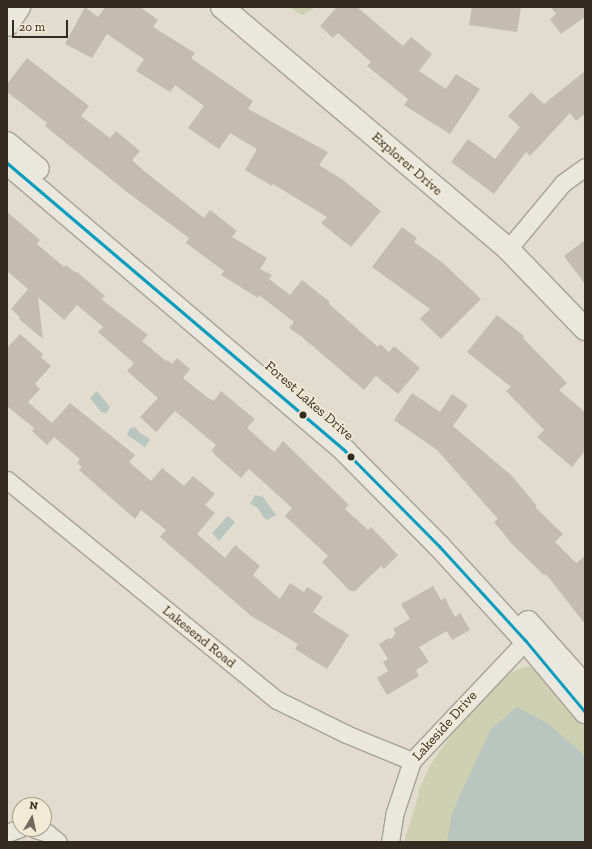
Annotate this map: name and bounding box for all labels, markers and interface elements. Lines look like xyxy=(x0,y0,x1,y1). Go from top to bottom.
scale bar xyxy=(14,12,70,38)
text: 20 m xyxy=(19,20,45,34)
street label: Explorer Drive xyxy=(368,129,446,199)
street label: Forest Lakes Drive xyxy=(261,358,357,444)
unlabelled marker xyxy=(298,410,308,420)
unlabelled marker xyxy=(346,452,356,462)
street label: Lakesend Road xyxy=(159,602,239,672)
street label: Lakeside Drive xyxy=(409,688,481,764)
north arrow xyxy=(12,797,52,837)
text: N xyxy=(29,799,39,813)

